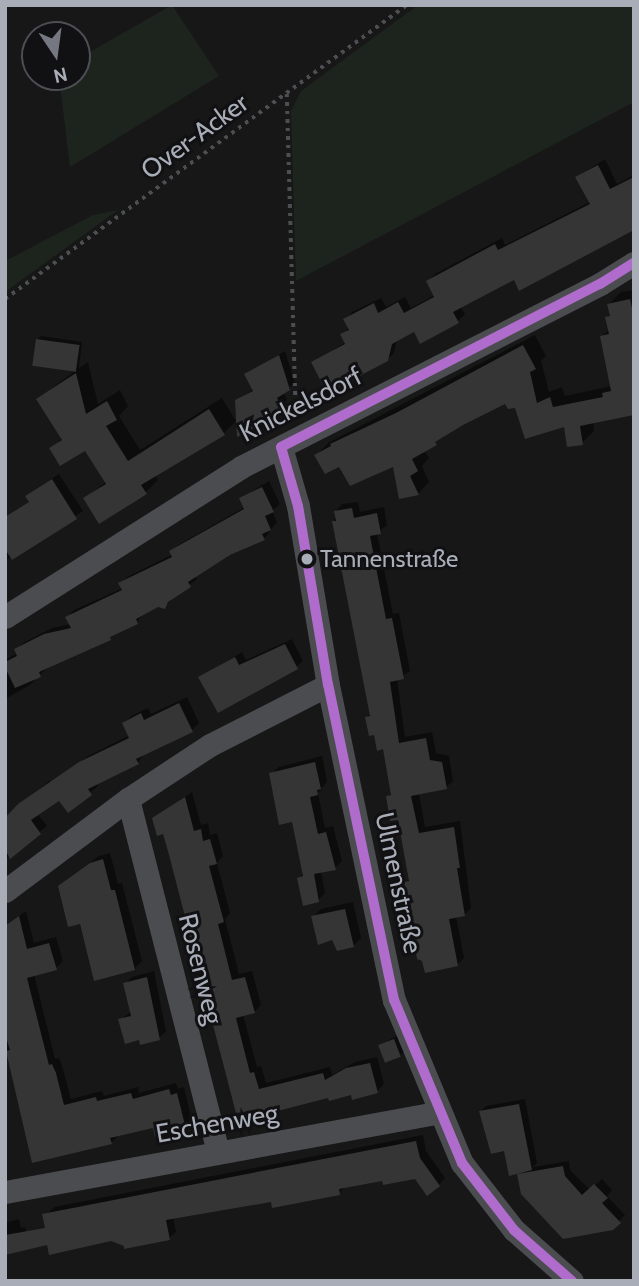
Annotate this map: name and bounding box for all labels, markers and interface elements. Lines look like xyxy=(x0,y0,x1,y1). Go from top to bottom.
north arrow xyxy=(21,21,91,91)
text: N xyxy=(51,62,70,88)
street label: Over-Acker xyxy=(135,88,255,186)
street label: Knickelsdorf xyxy=(234,361,368,449)
place label: Tannenstraße xyxy=(320,545,458,573)
marker: Tannenstraße xyxy=(300,552,314,566)
street label: Ulmenstraße xyxy=(368,810,428,956)
street label: Rosenweg xyxy=(171,910,229,1028)
street label: Eschenweg xyxy=(153,1098,281,1150)

